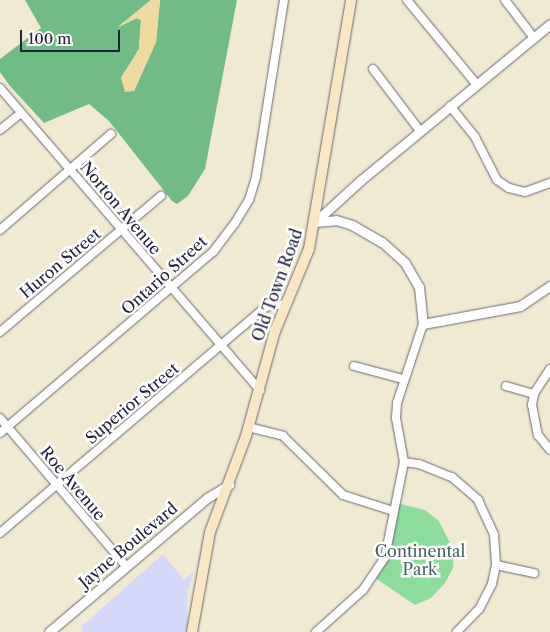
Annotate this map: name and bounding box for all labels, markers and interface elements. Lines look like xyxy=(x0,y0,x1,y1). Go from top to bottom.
scale bar xyxy=(22,20,122,52)
text: 100 m xyxy=(28,29,71,48)
street label: Norton Avenue xyxy=(76,157,166,259)
street label: Huron Street xyxy=(16,224,104,302)
street label: Old Town Road xyxy=(248,226,306,344)
street label: Ontario Street xyxy=(117,232,211,318)
street label: Superior Street xyxy=(81,358,183,448)
street label: Roe Avenue xyxy=(36,442,110,524)
street label: Jayne Boulevard xyxy=(75,498,181,592)
park label: Continental Park xyxy=(375,541,465,579)

